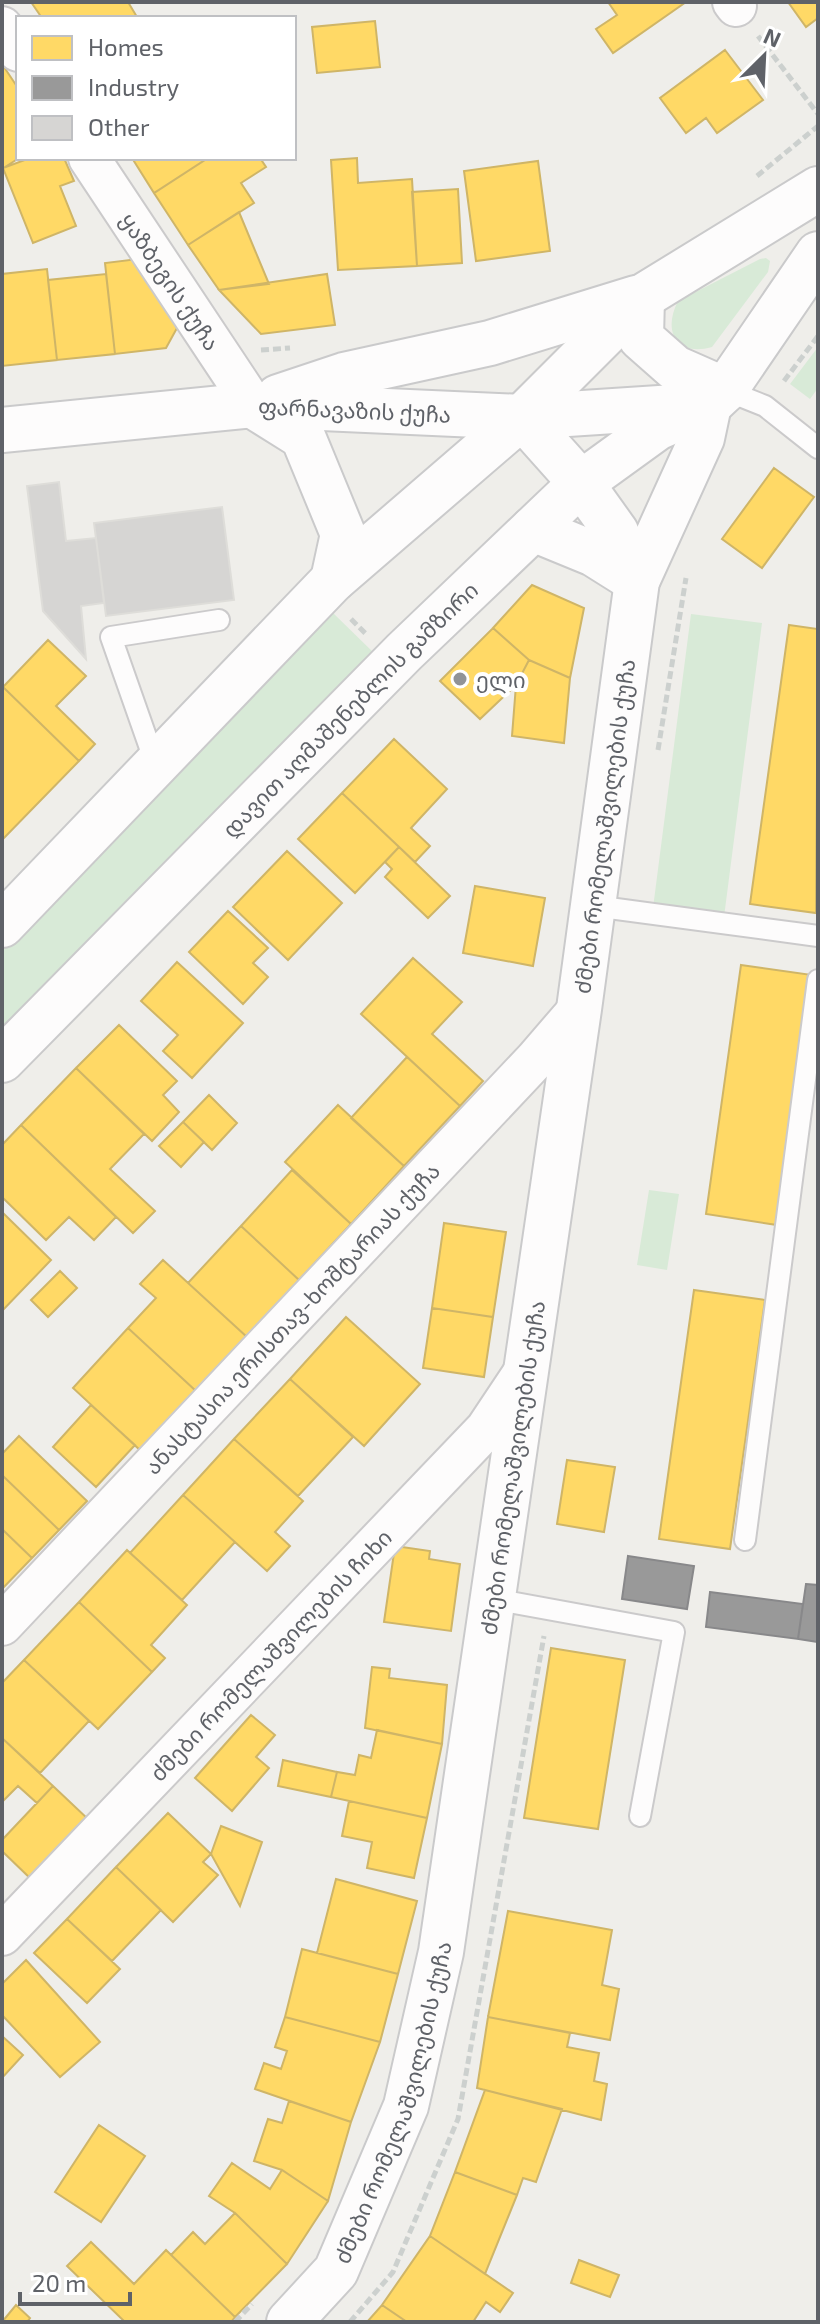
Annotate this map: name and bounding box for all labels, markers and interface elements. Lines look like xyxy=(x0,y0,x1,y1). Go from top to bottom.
legend xyxy=(16,16,296,160)
north arrow xyxy=(724,16,804,96)
text: N xyxy=(760,22,785,52)
text: Homes xyxy=(88,32,164,61)
text: Industry xyxy=(88,72,180,101)
text: Other xyxy=(88,112,150,141)
street label: ყაზბეგის ქუჩა xyxy=(115,208,226,355)
street label: ფარნავაზის ქუჩა xyxy=(258,392,452,427)
street label: დავით აღმაშენებლის გამზირი xyxy=(217,576,483,843)
street label: ძმები რომელაშვილების ქუჩა xyxy=(568,657,639,995)
place label: ელი xyxy=(476,666,526,694)
marker: ელი xyxy=(451,670,469,688)
street label: ანასტასია ერისთავ-ხოშტარიას ქუჩა xyxy=(139,1157,444,1479)
street label: ძმები რომელაშვილების ქუჩა xyxy=(475,1299,549,1637)
street label: ძმები რომელაშვილების ჩიხი xyxy=(144,1524,396,1786)
street label: ძმები რომელაშვილების ქუჩა xyxy=(328,1940,455,2267)
scale bar xyxy=(20,2256,130,2306)
text: 20 m xyxy=(32,2268,86,2297)

